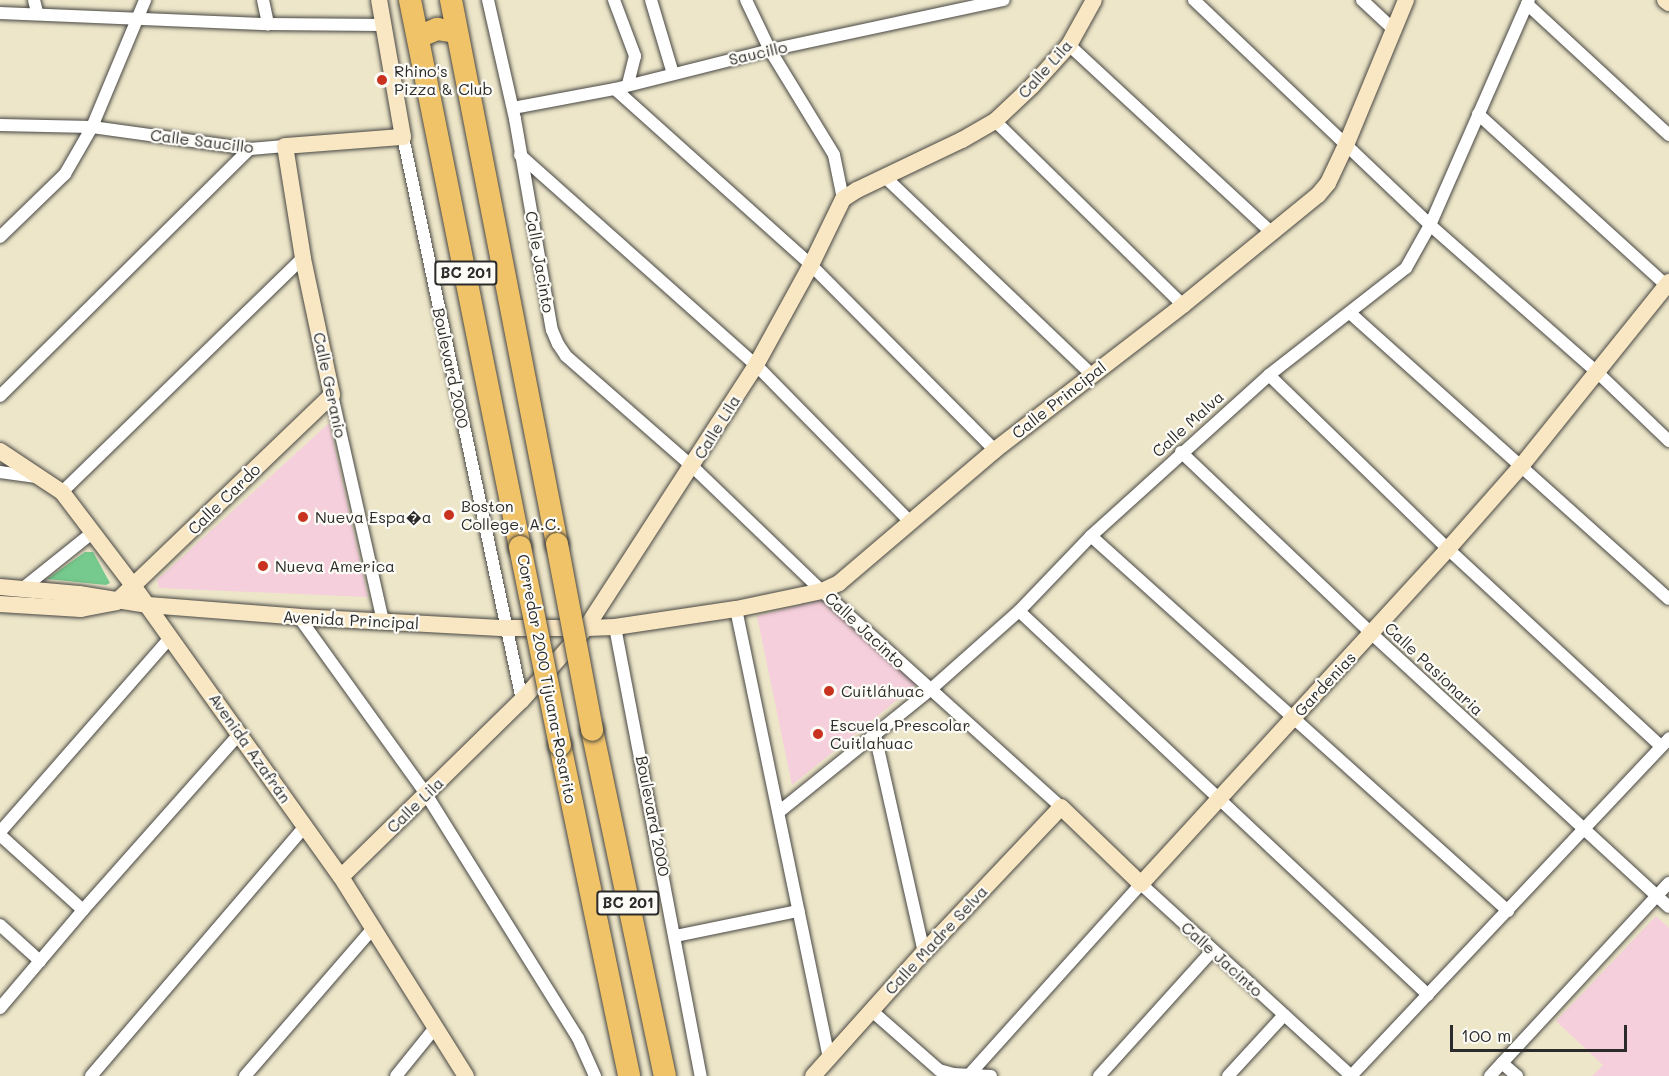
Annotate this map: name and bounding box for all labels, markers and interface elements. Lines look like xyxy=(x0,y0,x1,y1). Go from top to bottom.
street label: Calle Lila xyxy=(1014,36,1076,102)
street label: Saucillo xyxy=(727,37,789,69)
place label: Rhino's Pizza & Club xyxy=(394,61,493,99)
marker: Rhino's Pizza & Club xyxy=(375,73,389,87)
street label: Calle Saucillo xyxy=(149,125,255,157)
street label: Calle Jacinto xyxy=(522,210,558,314)
road number: BC 201 xyxy=(433,261,499,285)
street label: Boulevard 2000 xyxy=(429,306,473,430)
street label: Calle Geranio xyxy=(309,330,351,440)
street label: Calle Principal xyxy=(1008,357,1110,443)
street label: Calle Malva xyxy=(1148,387,1228,461)
street label: Calle Lila xyxy=(690,391,744,463)
street label: Calle Cardo xyxy=(184,460,264,538)
place label: Boston College, A.C. xyxy=(461,496,561,534)
place label: Nueva Espa�a xyxy=(315,507,432,527)
marker: Boston College, A.C. xyxy=(442,508,456,522)
marker: Nueva Espa�a xyxy=(296,510,310,524)
street label: Corredor 2000 Tijuana-Rosarito xyxy=(513,553,581,805)
place label: Nueva America xyxy=(275,556,395,576)
marker: Nueva America xyxy=(256,559,270,573)
street label: Calle Jacinto xyxy=(821,588,909,672)
street label: Avenida Principal xyxy=(282,607,420,633)
street label: Calle Pasionaria xyxy=(1381,618,1487,720)
street label: Gardenias xyxy=(1290,648,1360,720)
place label: Cuitláhuac xyxy=(841,681,924,701)
marker: Cuitláhuac xyxy=(822,684,836,698)
street label: Avenida Azafrán xyxy=(205,689,295,807)
place label: Escuela Prescolar Cuitlahuac xyxy=(830,715,971,753)
marker: Escuela Prescolar Cuitlahuac xyxy=(811,727,825,741)
street label: Boulevard 2000 xyxy=(632,754,674,878)
street label: Calle Lila xyxy=(383,773,447,837)
street label: Calle Madre Selva xyxy=(881,882,991,998)
road number: BC 201 xyxy=(595,891,661,915)
street label: Calle Jacinto xyxy=(1177,917,1267,1001)
scale bar xyxy=(1453,1013,1630,1051)
text: 100 m xyxy=(1461,1023,1511,1047)

